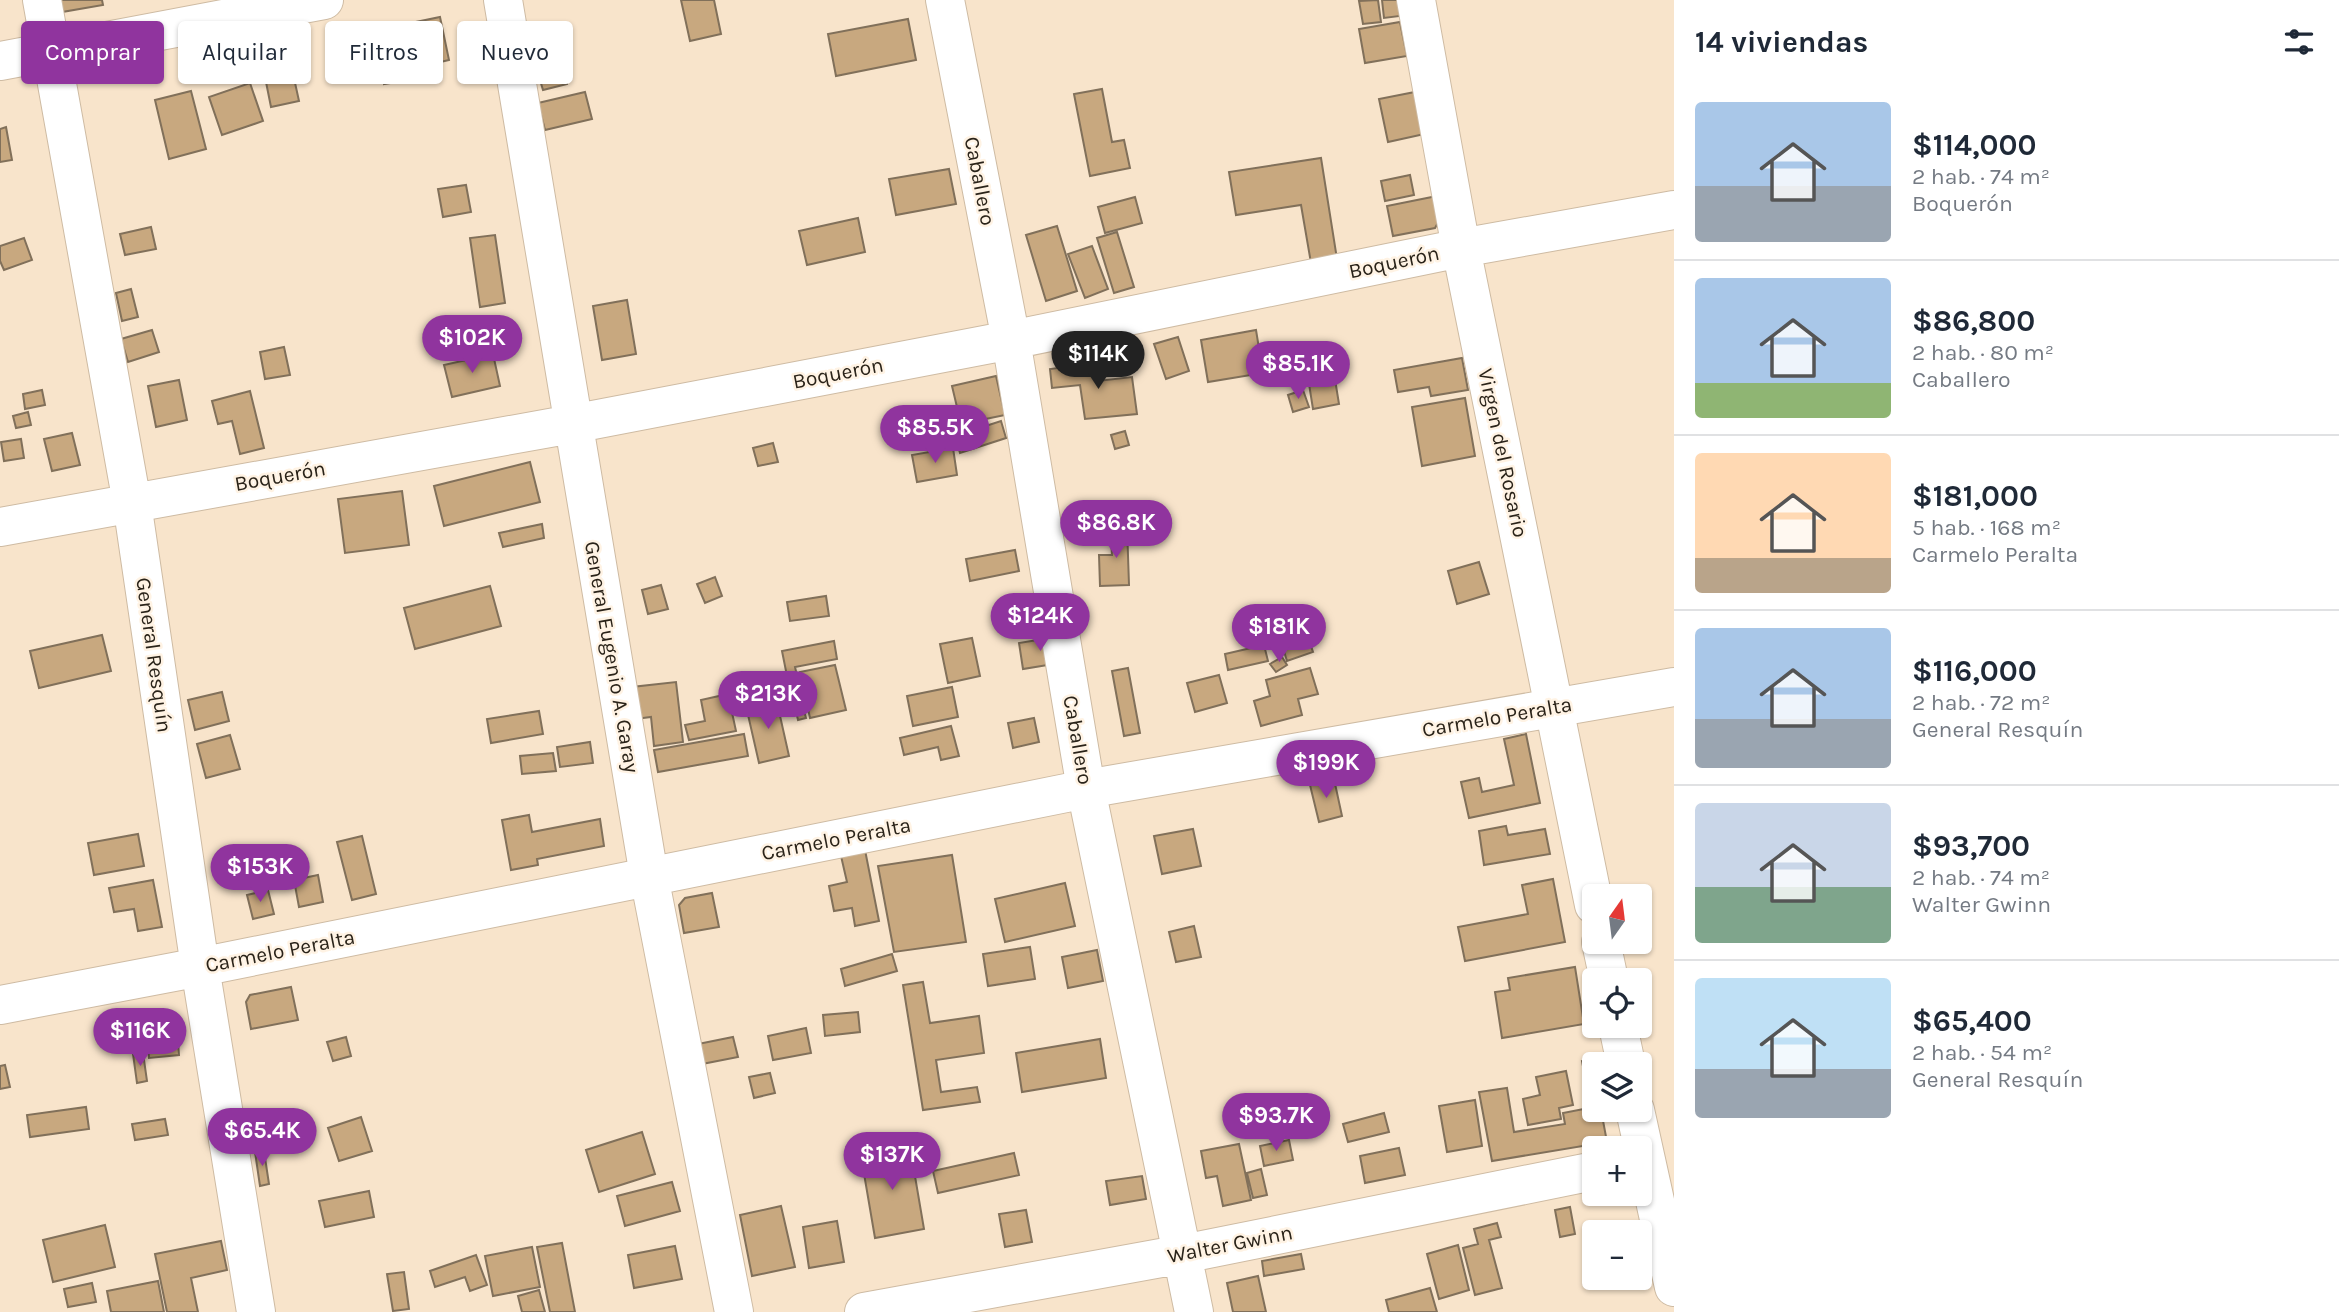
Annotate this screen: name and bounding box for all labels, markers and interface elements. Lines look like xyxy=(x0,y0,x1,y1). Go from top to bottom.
chip: Comprar xyxy=(21,21,164,84)
chip: Alquilar xyxy=(178,21,311,84)
chip: Filtros xyxy=(325,21,443,84)
chip: Nuevo xyxy=(457,21,573,84)
icon: filters xyxy=(2280,23,2318,61)
text: 14 viviendas xyxy=(1695,24,1868,60)
text: $114,000 xyxy=(1912,127,2036,163)
icon: home xyxy=(1751,130,1835,214)
street label: Caballero xyxy=(960,135,1000,227)
text: 2 hab. · 74 m² xyxy=(1912,163,2050,190)
text: Boquerón xyxy=(1912,190,2013,217)
street label: Boquerón xyxy=(1346,241,1442,283)
text: $86,800 xyxy=(1912,303,2035,339)
icon: home xyxy=(1751,306,1835,390)
pin: $102K xyxy=(423,316,521,375)
text: $102K xyxy=(438,324,506,351)
pin: $114K xyxy=(1049,332,1147,391)
text: 2 hab. · 80 m² xyxy=(1912,339,2054,366)
text: $114K xyxy=(1068,340,1128,367)
pin: $85.1K xyxy=(1241,342,1355,401)
text: $85.1K xyxy=(1262,350,1334,377)
street label: Boquerón xyxy=(791,352,885,394)
street label: Virgen del Rosario xyxy=(1473,366,1533,540)
text: Caballero xyxy=(1912,366,2011,393)
pin: $85.5K xyxy=(878,406,992,465)
text: $85.5K xyxy=(896,414,974,441)
street label: Boquerón xyxy=(233,456,327,496)
text: $181,000 xyxy=(1912,478,2038,514)
icon: home xyxy=(1751,481,1835,565)
pin: $86.8K xyxy=(1059,500,1173,560)
text: $86.8K xyxy=(1076,509,1156,536)
text: 5 hab. · 168 m² xyxy=(1912,514,2061,541)
street label: General Eugenio A. Garay xyxy=(580,539,644,775)
text: Carmelo Peralta xyxy=(1912,541,2078,568)
street label: General Resquín xyxy=(131,576,177,734)
pin: $124K xyxy=(991,594,1089,653)
text: $124K xyxy=(1007,602,1073,629)
pin: $181K xyxy=(1230,604,1328,664)
text: $181K xyxy=(1248,613,1310,640)
text: $116,000 xyxy=(1912,653,2037,689)
icon: home xyxy=(1751,656,1835,740)
pin: $213K xyxy=(719,672,817,731)
text: $213K xyxy=(734,680,802,707)
text: 2 hab. · 72 m² xyxy=(1912,689,2050,716)
street label: Carmelo Peralta xyxy=(1420,692,1574,742)
street label: Caballero xyxy=(1058,694,1098,786)
text: General Resquín xyxy=(1912,716,2083,743)
pin: $199K xyxy=(1277,740,1375,800)
text: $199K xyxy=(1292,749,1360,776)
street label: Carmelo Peralta xyxy=(759,813,913,865)
text: $93,700 xyxy=(1912,828,2030,864)
icon: home xyxy=(1751,831,1835,915)
pin: $153K xyxy=(211,844,309,904)
text: $153K xyxy=(227,853,293,880)
text: 2 hab. · 74 m² xyxy=(1912,864,2050,891)
north arrow xyxy=(1582,884,1652,954)
map controls xyxy=(1582,884,1652,1290)
text: Walter Gwinn xyxy=(1912,891,2051,918)
street label: Carmelo Peralta xyxy=(203,925,357,977)
button: locate xyxy=(1582,968,1652,1038)
text: $65,400 xyxy=(1912,1003,2032,1039)
icon: home xyxy=(1751,1006,1835,1090)
pin: $116K xyxy=(91,1009,189,1068)
text: $116K xyxy=(109,1017,171,1044)
text: 2 hab. · 54 m² xyxy=(1912,1039,2052,1066)
button: layers xyxy=(1582,1052,1652,1122)
text: General Resquín xyxy=(1912,1066,2083,1093)
pin: $93.7K xyxy=(1219,1094,1333,1153)
text: $93.7K xyxy=(1238,1102,1314,1129)
pin: $65.4K xyxy=(205,1108,319,1168)
text: $65.4K xyxy=(224,1117,300,1144)
pin: $137K xyxy=(843,1132,941,1192)
button: + xyxy=(1582,1136,1652,1206)
text: $137K xyxy=(860,1141,924,1168)
street label: Walter Gwinn xyxy=(1165,1220,1295,1268)
button: − xyxy=(1582,1220,1652,1290)

